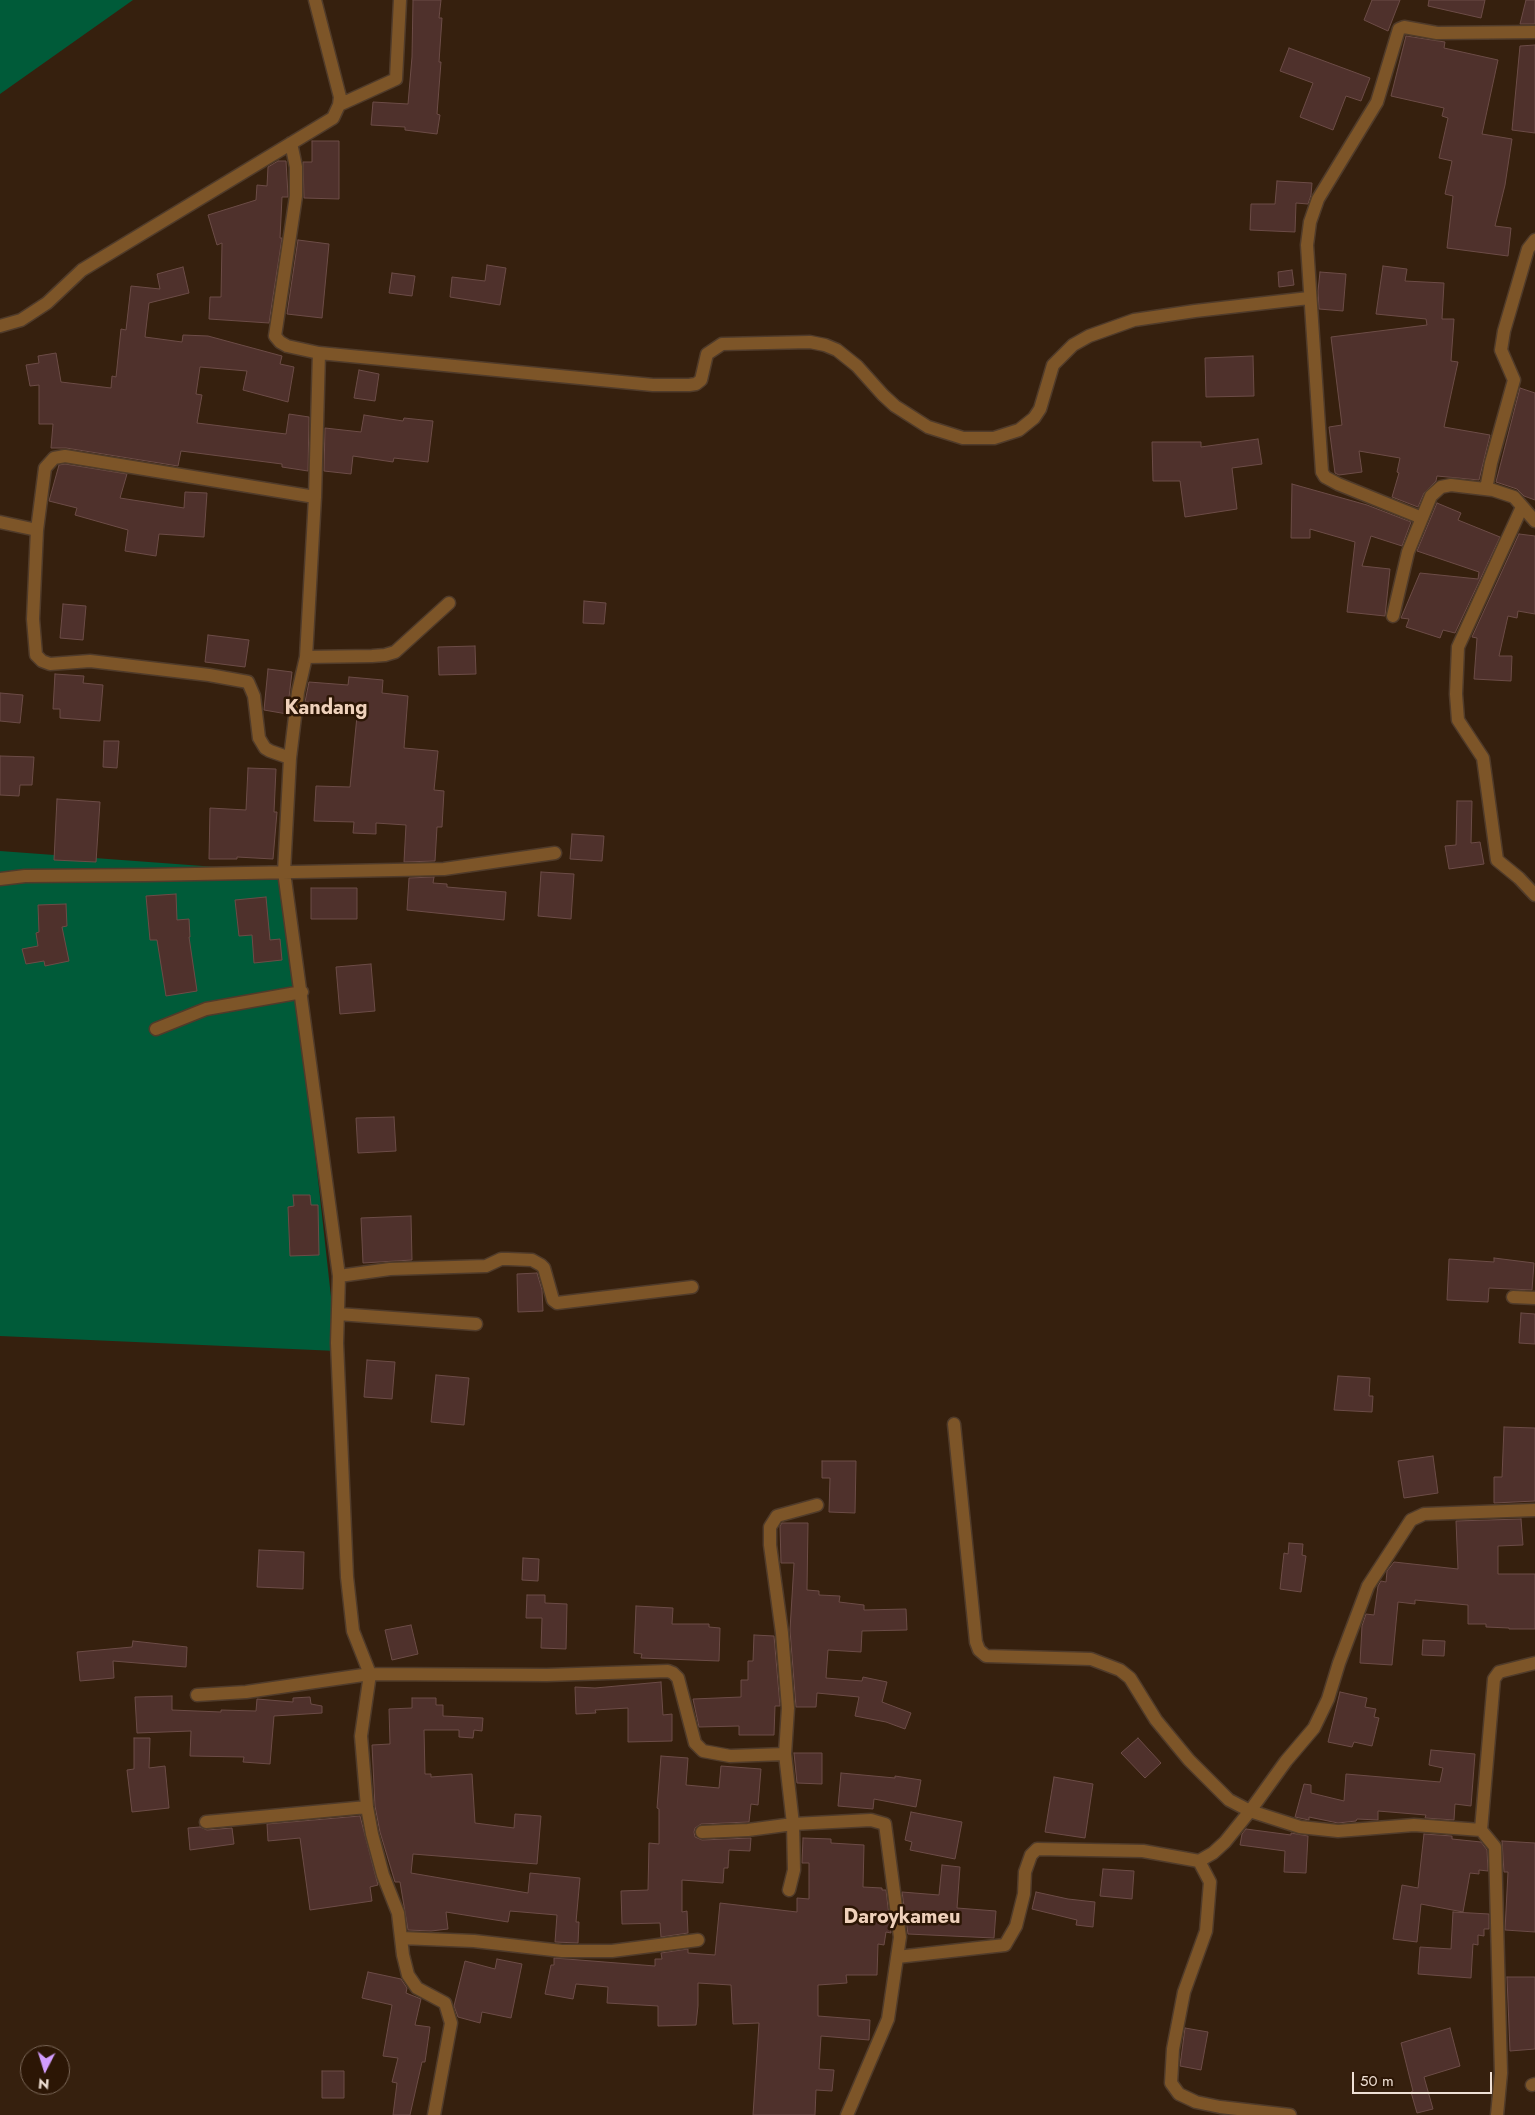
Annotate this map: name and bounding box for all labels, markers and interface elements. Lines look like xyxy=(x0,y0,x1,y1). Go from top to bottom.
district label: Kandang xyxy=(284,697,368,721)
district label: Daroykameu xyxy=(844,1906,960,1930)
north arrow xyxy=(20,2045,70,2095)
scale bar xyxy=(1355,2062,1495,2094)
text: 50 m xyxy=(1360,2070,1394,2092)
text: N xyxy=(37,2074,50,2094)

